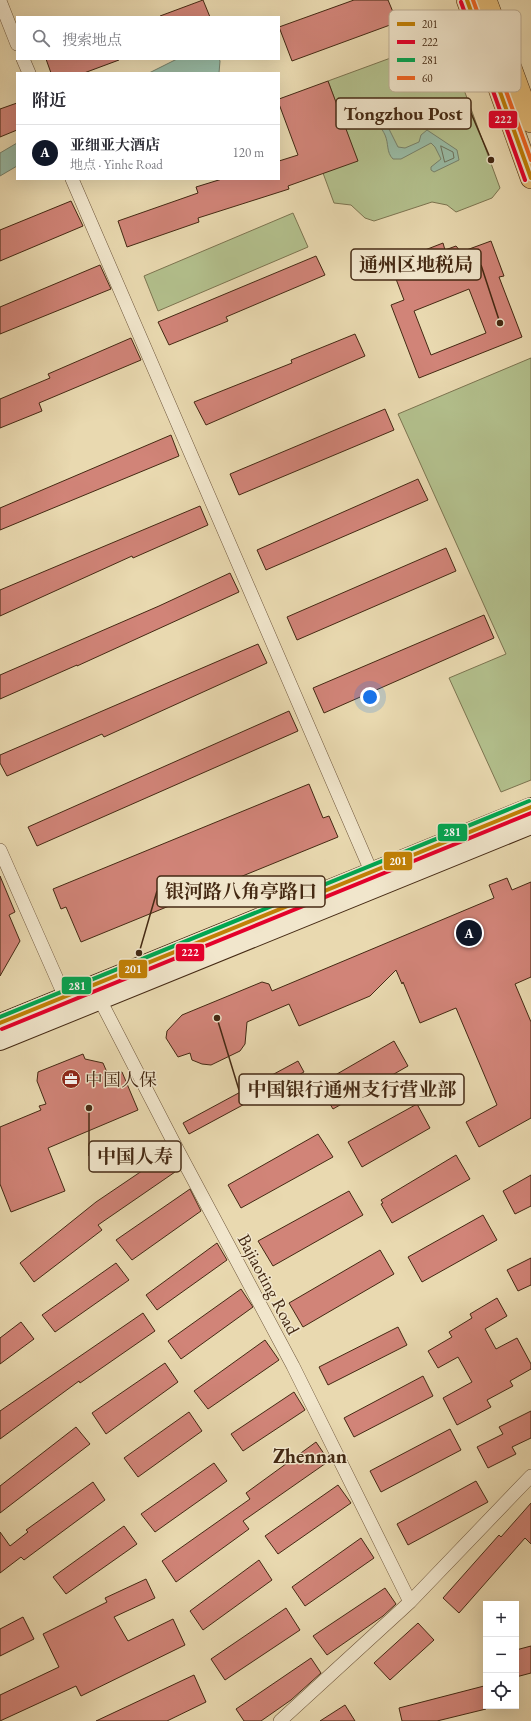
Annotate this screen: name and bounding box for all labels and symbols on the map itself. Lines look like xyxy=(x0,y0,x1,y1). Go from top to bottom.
legend xyxy=(389,10,521,92)
text: 201 xyxy=(422,17,438,31)
text: 222 xyxy=(422,35,439,49)
text: 281 xyxy=(422,53,438,67)
text: 60 xyxy=(422,71,433,85)
callout: Tongzhou Post xyxy=(336,98,471,129)
text: Tongzhou Post xyxy=(343,101,463,126)
line badge: 222 xyxy=(488,110,518,129)
text: 222 xyxy=(494,112,512,126)
callout: 通州区地税局 xyxy=(351,249,481,280)
text: 通州区地税局 xyxy=(359,252,473,277)
your location xyxy=(360,687,380,707)
line badge: 281 xyxy=(437,823,468,842)
text: 281 xyxy=(443,825,461,839)
line badge: 201 xyxy=(383,851,413,871)
text: 201 xyxy=(389,854,407,868)
callout: 银河路八角亭路口 xyxy=(157,876,325,907)
text: 银河路八角亭路口 xyxy=(165,879,317,904)
pin: A xyxy=(456,918,482,948)
line badge: 222 xyxy=(175,943,205,962)
text: 222 xyxy=(181,945,199,959)
line badge: 201 xyxy=(118,959,148,979)
text: 201 xyxy=(124,962,142,976)
line badge: 281 xyxy=(61,976,92,995)
text: 281 xyxy=(68,979,86,993)
office icon: 中国人保 xyxy=(60,1068,82,1090)
place label: 中国人保 xyxy=(85,1068,157,1091)
callout: 中国银行通州支行营业部 xyxy=(239,1074,464,1105)
text: 中国银行通州支行营业部 xyxy=(247,1077,457,1102)
callout: 中国人寿 xyxy=(89,1141,181,1172)
text: 中国人寿 xyxy=(97,1144,173,1169)
street label: Bajiaoting Road xyxy=(233,1230,306,1339)
district label: Zhennan xyxy=(273,1443,347,1469)

